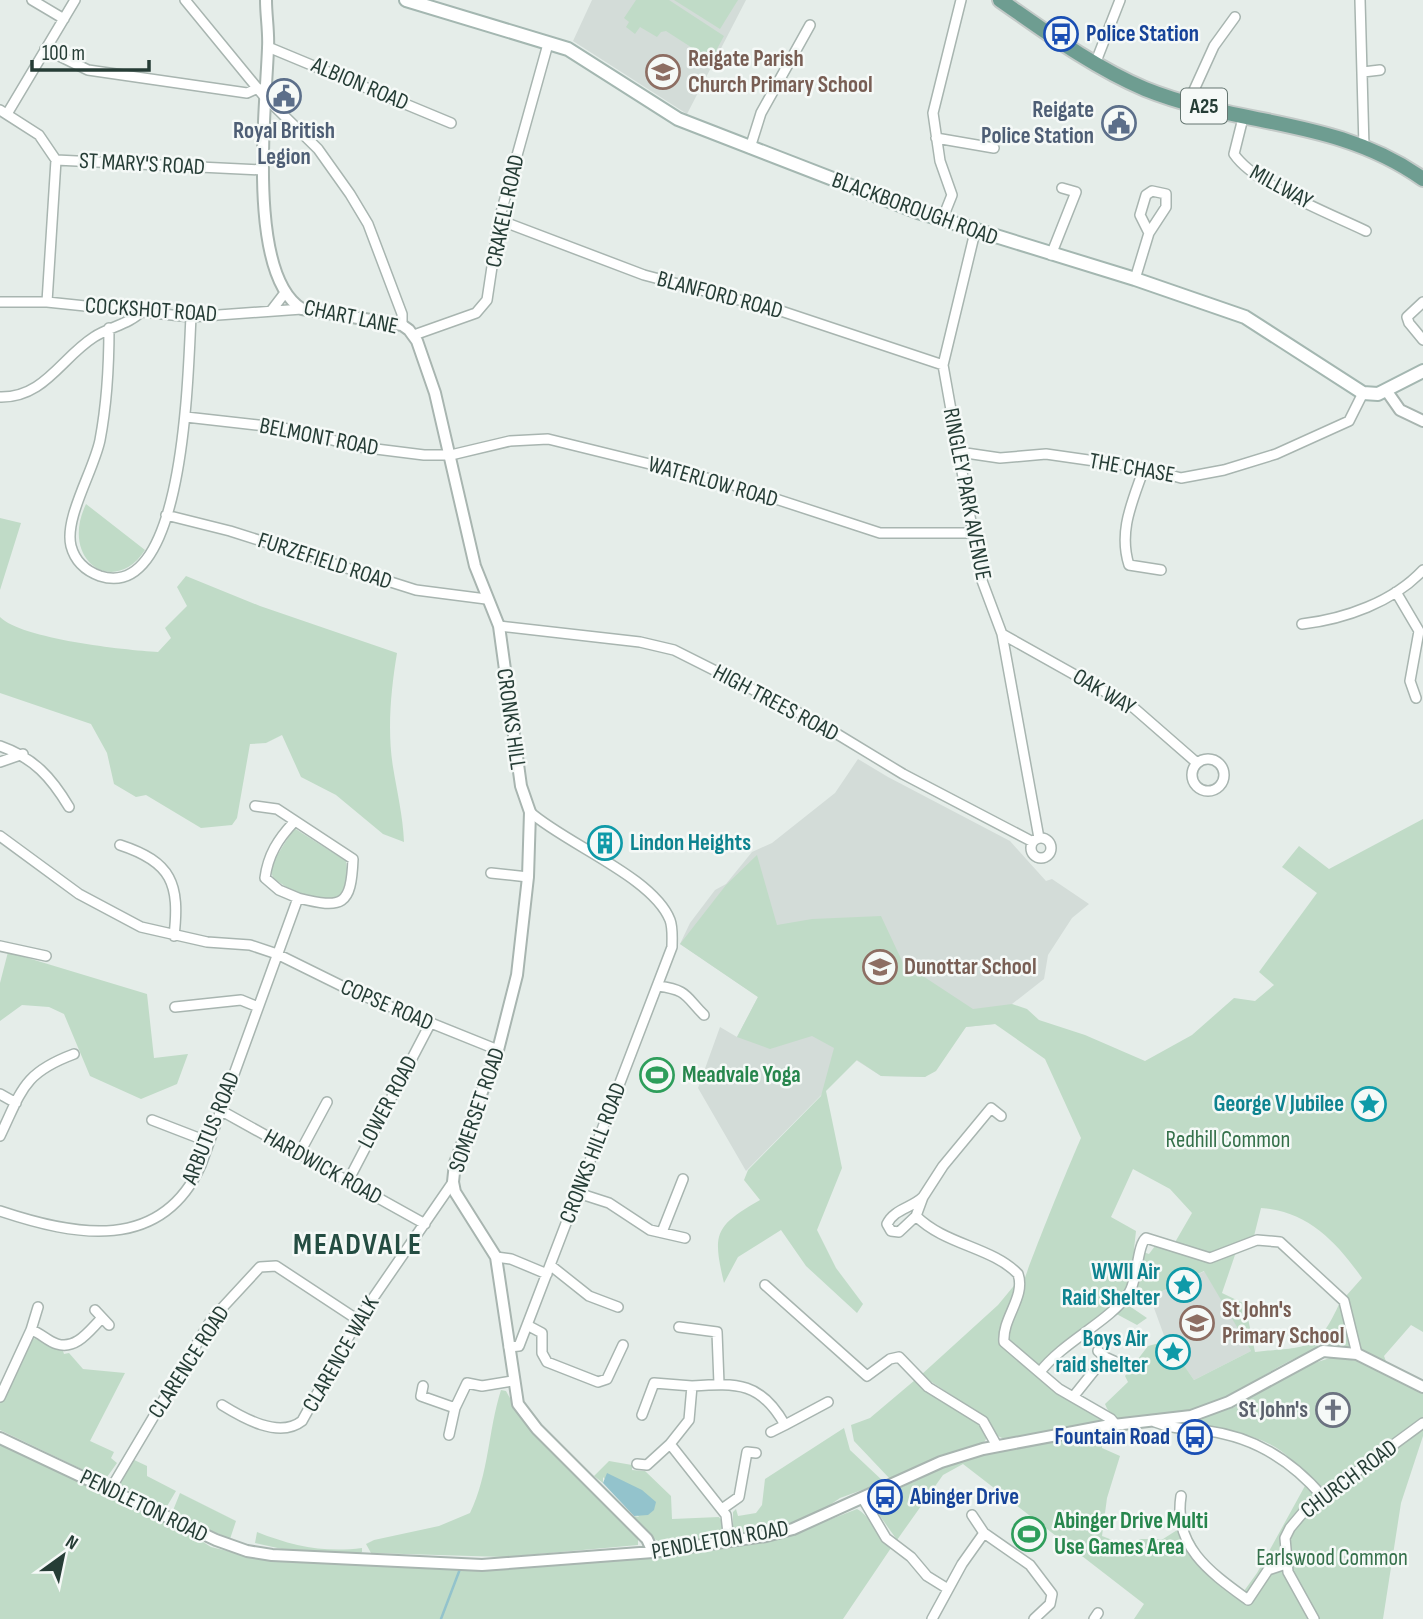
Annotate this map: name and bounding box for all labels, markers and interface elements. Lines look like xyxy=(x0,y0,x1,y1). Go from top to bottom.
bus stop icon: Police Station xyxy=(1042,15,1080,53)
place label: Police Station xyxy=(1086,20,1199,48)
scale bar xyxy=(32,28,149,72)
text: 100 m xyxy=(42,41,85,66)
place label: Reigate Parish Church Primary School xyxy=(688,45,873,99)
street label: ALBION ROAD xyxy=(306,51,413,117)
school or university icon: Reigate Parish Church Primary School xyxy=(644,53,682,91)
public building icon: Royal British Legion xyxy=(265,77,303,115)
road number: A25 xyxy=(1181,88,1227,124)
place label: Reigate Police Station xyxy=(981,96,1094,150)
public building icon: Reigate Police Station xyxy=(1100,104,1138,142)
place label: Royal British Legion xyxy=(233,117,335,171)
street label: ST MARY'S ROAD xyxy=(78,147,206,181)
street label: CRAKELL ROAD xyxy=(479,152,531,270)
street label: MILLWAY xyxy=(1245,158,1318,216)
street label: BLACKBOROUGH ROAD xyxy=(828,166,1002,252)
street label: BLANFORD ROAD xyxy=(654,265,786,325)
street label: COCKSHOT ROAD xyxy=(84,291,218,329)
street label: CHART LANE xyxy=(301,293,401,341)
street label: RINGLEY PARK AVENUE xyxy=(937,405,997,583)
street label: BELMONT ROAD xyxy=(257,412,381,462)
street label: THE CHASE xyxy=(1087,447,1177,489)
street label: WATERLOW ROAD xyxy=(645,450,781,514)
street label: FURZEFIELD ROAD xyxy=(254,526,396,596)
street label: HIGH TREES ROAD xyxy=(708,658,844,748)
street label: OAK WAY xyxy=(1068,662,1141,722)
street label: CRONKS HILL xyxy=(490,667,532,772)
building icon: Lindon Heights xyxy=(586,824,624,862)
place label: Lindon Heights xyxy=(630,829,751,857)
school or university icon: Dunottar School xyxy=(861,948,899,986)
place label: Dunottar School xyxy=(904,953,1037,981)
street label: COPSE ROAD xyxy=(336,973,438,1037)
street label: SOMERSET ROAD xyxy=(443,1044,511,1176)
street label: LOWER ROAD xyxy=(352,1051,424,1153)
sports icon: Meadvale Yoga xyxy=(638,1056,676,1094)
place label: Meadvale Yoga xyxy=(682,1061,801,1089)
street label: ARBUTUS ROAD xyxy=(175,1068,246,1189)
street label: CRONKS HILL ROAD xyxy=(553,1079,633,1227)
place icon: George V Jubilee xyxy=(1350,1085,1388,1123)
place label: George V Jubilee xyxy=(1213,1090,1344,1118)
street label: HARDWICK ROAD xyxy=(259,1123,387,1211)
park label: Redhill Common xyxy=(1166,1126,1290,1154)
district label: MEADVALE xyxy=(293,1227,423,1263)
place label: WWII Air Raid Shelter xyxy=(1062,1258,1160,1312)
place icon: WWII Air Raid Shelter xyxy=(1165,1266,1203,1304)
street label: CLARENCE WALK xyxy=(297,1291,386,1417)
place label: St John's Primary School xyxy=(1222,1296,1344,1350)
street label: CLARENCE ROAD xyxy=(142,1300,236,1424)
school or university icon: St John's Primary School xyxy=(1178,1304,1216,1342)
place label: Boys Air raid shelter xyxy=(1056,1325,1148,1379)
place icon: Boys Air raid shelter xyxy=(1154,1333,1192,1371)
church icon: St John's xyxy=(1314,1391,1352,1429)
place label: St John's xyxy=(1238,1396,1308,1424)
bus stop icon: Fountain Road xyxy=(1176,1418,1214,1456)
place label: Fountain Road xyxy=(1054,1423,1170,1451)
street label: CHURCH ROAD xyxy=(1295,1434,1403,1524)
street label: PENDLETON ROAD xyxy=(76,1463,212,1549)
bus stop icon: Abinger Drive xyxy=(866,1478,904,1516)
place label: Abinger Drive xyxy=(909,1483,1019,1511)
place label: Abinger Drive Multi Use Games Area xyxy=(1053,1507,1208,1561)
street label: PENDLETON ROAD xyxy=(649,1514,791,1566)
sports icon: Abinger Drive Multi Use Games Area xyxy=(1010,1515,1048,1553)
north arrow xyxy=(28,1521,98,1591)
text: N xyxy=(61,1531,82,1555)
park label: Earlswood Common xyxy=(1256,1544,1408,1572)

